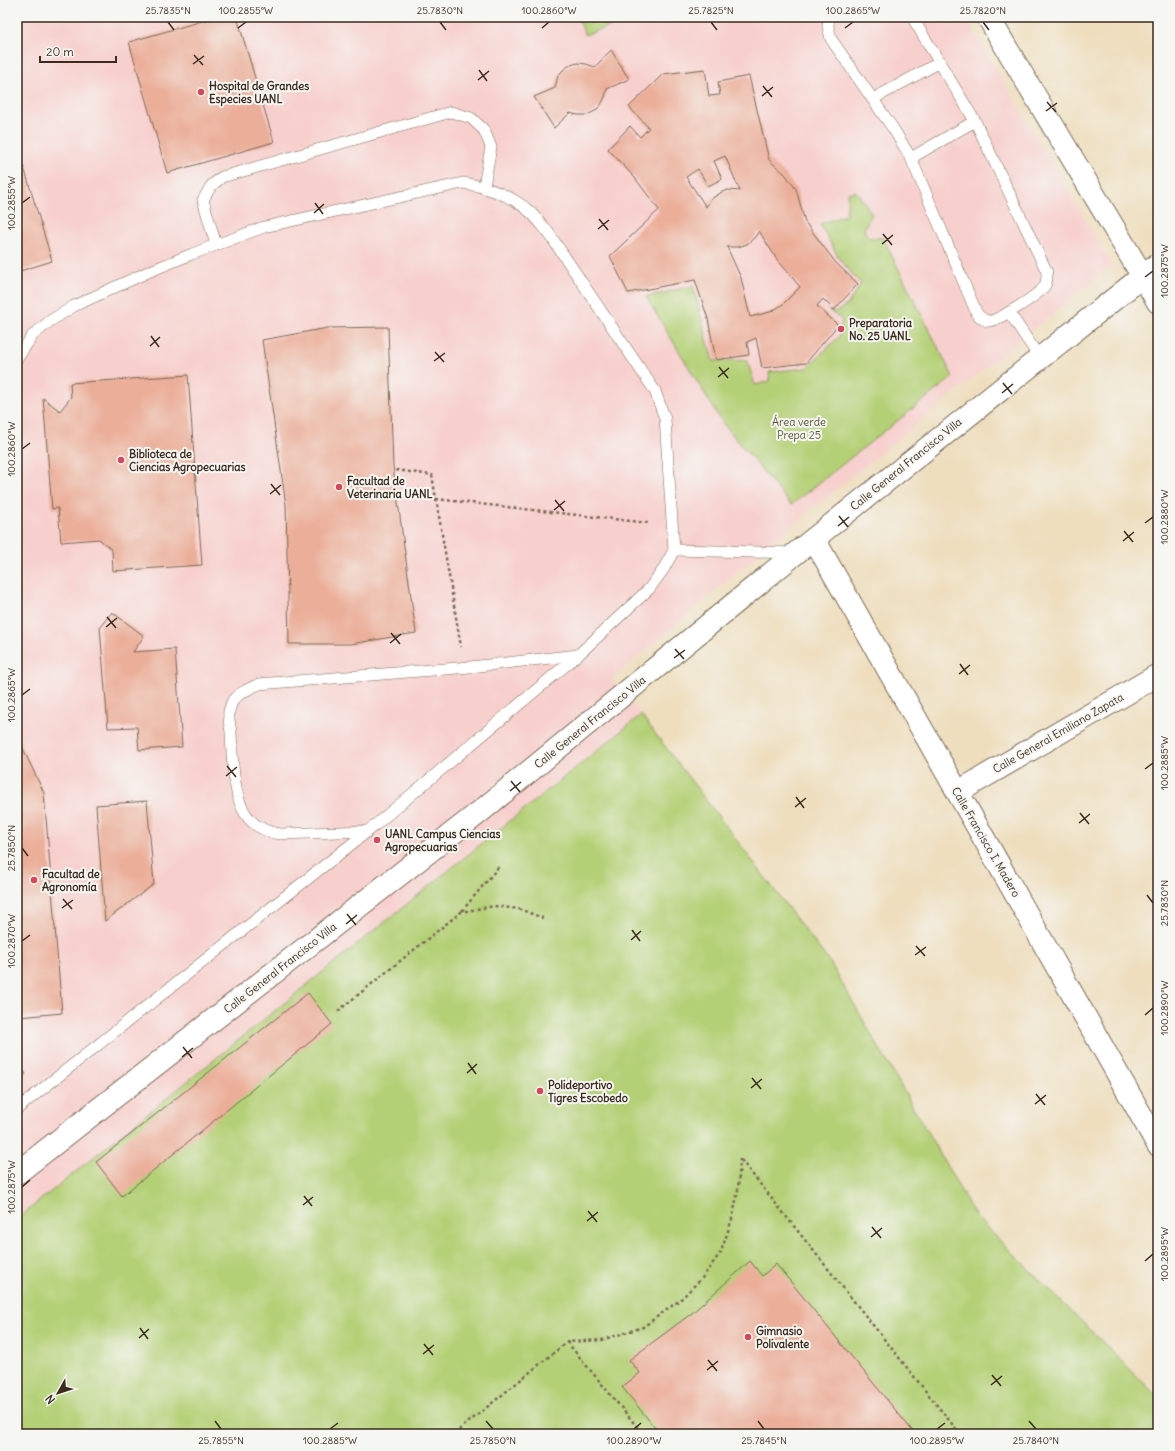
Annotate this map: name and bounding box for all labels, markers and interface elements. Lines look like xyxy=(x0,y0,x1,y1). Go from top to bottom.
text: 25.7835°N xyxy=(145,4,191,17)
text: 100.2855°W xyxy=(219,4,273,17)
text: 25.7830°N xyxy=(417,4,463,17)
text: 100.2860°W xyxy=(521,4,577,17)
text: 25.7825°N xyxy=(688,4,734,17)
text: 100.2865°W xyxy=(826,4,880,17)
text: 25.7820°N xyxy=(960,4,1006,17)
scale bar xyxy=(40,38,116,64)
text: 20 m xyxy=(46,44,74,59)
place label: Hospital de Grandes Especies UANL xyxy=(209,79,309,107)
marker: Hospital de Grandes Especies UANL xyxy=(196,87,206,97)
text: 100.2855°W xyxy=(5,176,18,230)
text: 100.2875°W xyxy=(1158,244,1171,298)
place label: Preparatoria No. 25 UANL xyxy=(849,316,913,343)
marker: Preparatoria No. 25 UANL xyxy=(836,324,846,334)
park label: Área verde Prepa 25 xyxy=(772,414,826,442)
street label: Calle General Francisco Villa xyxy=(847,415,965,513)
text: 100.2860°W xyxy=(5,421,18,477)
place label: Biblioteca de Ciencias Agropecuarias xyxy=(129,447,245,475)
marker: Biblioteca de Ciencias Agropecuarias xyxy=(116,455,126,465)
place label: Facultad de Veterinaria UANL xyxy=(347,474,433,501)
marker: Facultad de Veterinaria UANL xyxy=(334,482,344,492)
text: 100.2880°W xyxy=(1158,489,1171,545)
text: 100.2865°W xyxy=(5,668,18,722)
street label: Calle General Francisco Villa xyxy=(531,673,649,771)
street label: Calle General Emiliano Zapata xyxy=(990,690,1126,776)
text: 100.2885°W xyxy=(1158,736,1171,790)
street label: Calle Francisco I. Madero xyxy=(949,784,1023,900)
text: 25.7850°N xyxy=(5,825,18,871)
place label: UANL Campus Ciencias Agropecuarias xyxy=(385,827,501,855)
marker: UANL Campus Ciencias Agropecuarias xyxy=(372,835,382,845)
place label: Facultad de Agronomía xyxy=(42,867,100,895)
marker: Facultad de Agronomía xyxy=(29,875,39,885)
text: 25.7830°N xyxy=(1158,880,1171,926)
text: 100.2870°W xyxy=(5,914,18,968)
street label: Calle General Francisco Villa xyxy=(221,920,339,1016)
text: 100.2890°W xyxy=(1158,980,1171,1036)
place label: Polideportivo Tigres Escobedo xyxy=(548,1078,628,1106)
marker: Polideportivo Tigres Escobedo xyxy=(535,1086,545,1096)
text: 100.2875°W xyxy=(5,1160,18,1214)
text: 100.2895°W xyxy=(1158,1227,1171,1281)
place label: Gimnasio Polivalente xyxy=(756,1324,809,1351)
marker: Gimnasio Polivalente xyxy=(743,1332,753,1342)
north arrow xyxy=(38,1373,78,1413)
text: N xyxy=(42,1392,58,1407)
text: 25.7855°N xyxy=(198,1434,244,1447)
text: 100.2885°W xyxy=(303,1434,357,1447)
text: 25.7850°N xyxy=(470,1434,516,1447)
text: 100.2890°W xyxy=(606,1434,662,1447)
text: 25.7845°N xyxy=(741,1434,787,1447)
text: 100.2895°W xyxy=(910,1434,964,1447)
text: 25.7840°N xyxy=(1013,1434,1059,1447)

